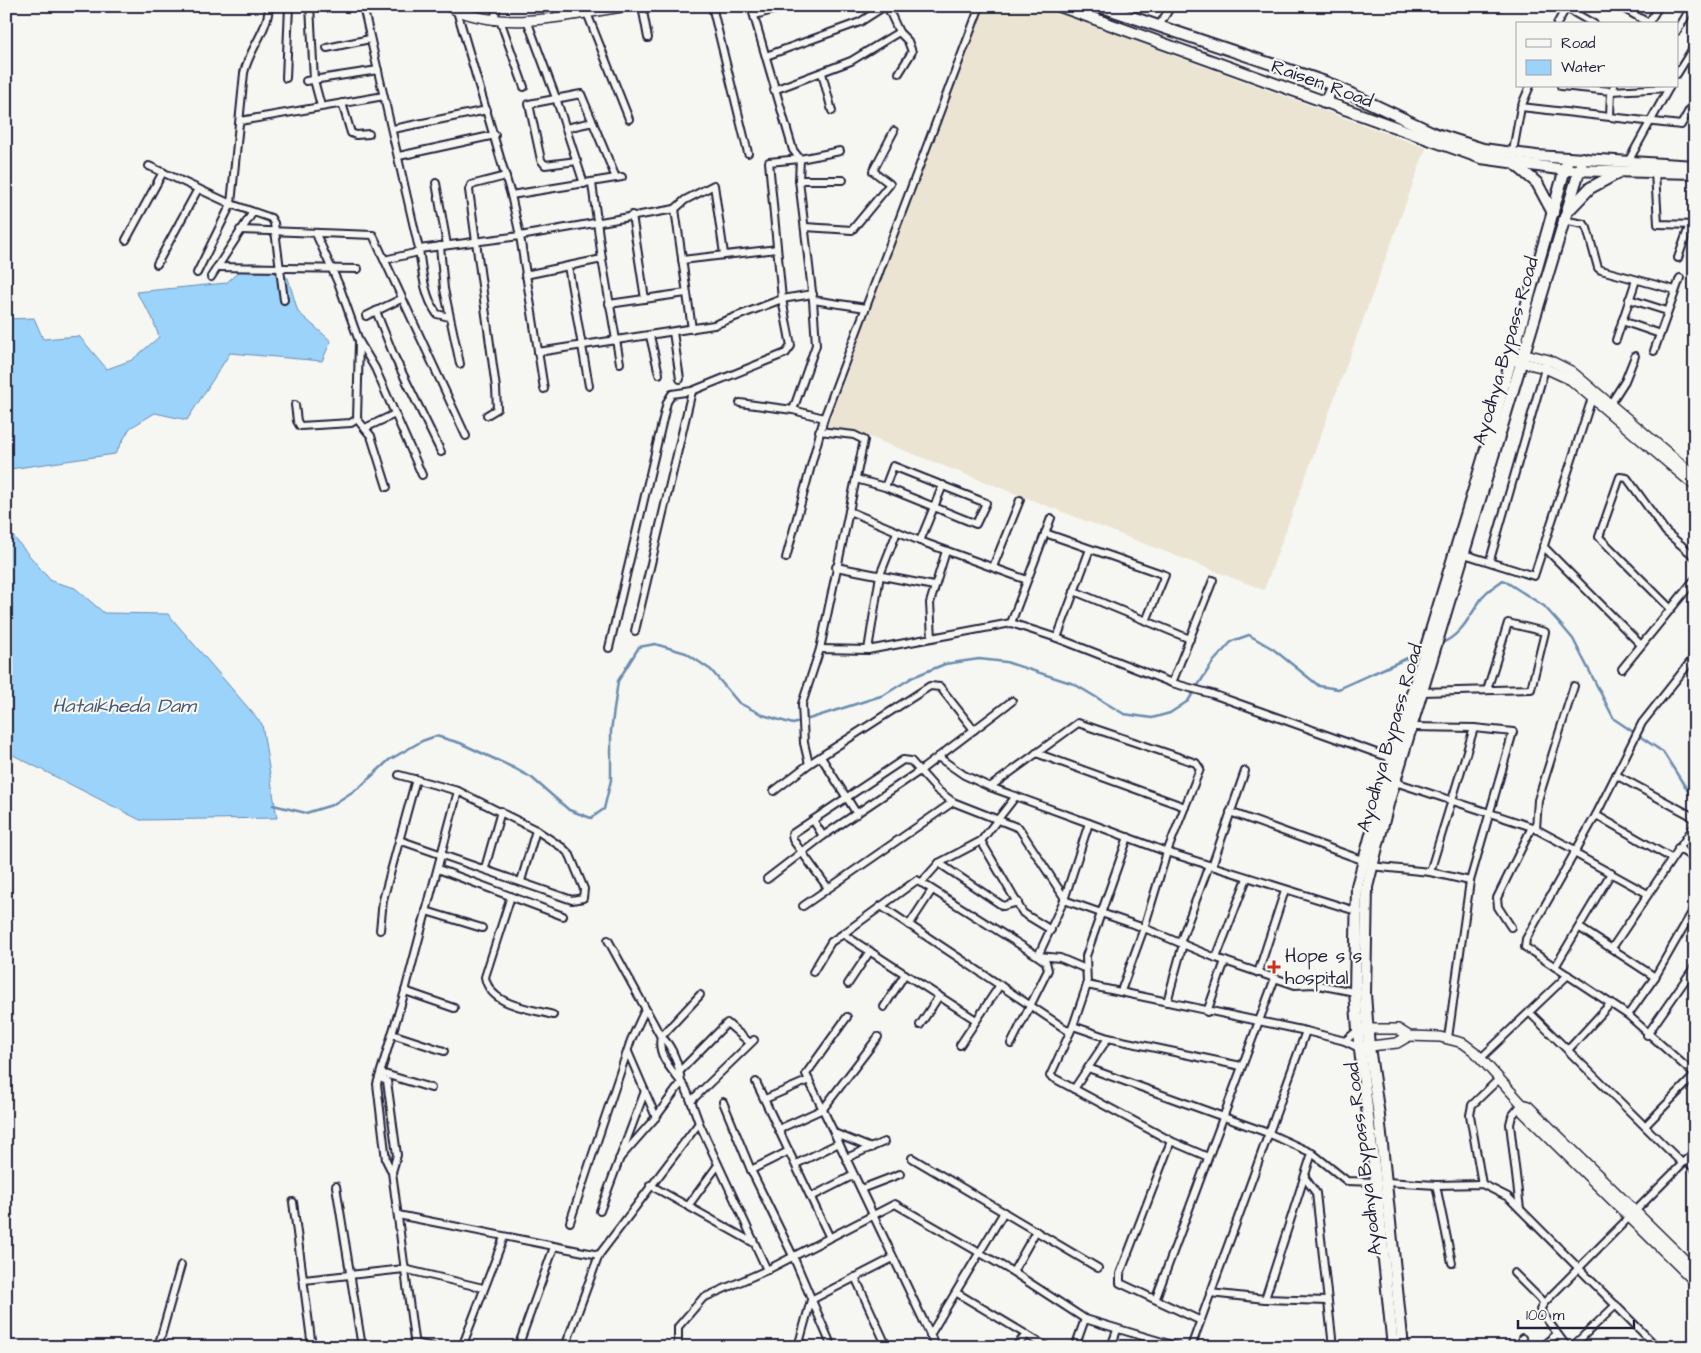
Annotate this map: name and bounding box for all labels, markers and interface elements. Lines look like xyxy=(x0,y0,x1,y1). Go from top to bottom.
legend xyxy=(1516,22,1678,88)
text: Road xyxy=(1561,33,1596,54)
street label: Raisen Road xyxy=(1267,53,1377,115)
text: Water xyxy=(1561,57,1605,78)
street label: Ayodhya Bypass Road xyxy=(1466,253,1547,449)
street label: Ayodhya Bypass Road xyxy=(1350,640,1431,836)
water label: Hataikheda Dam xyxy=(52,692,198,720)
place label: Hope s s hospital xyxy=(1285,943,1362,992)
marker: Hope s s hospital xyxy=(1267,960,1281,974)
street label: Ayodhya Bypass Road xyxy=(1339,1060,1390,1257)
scale bar xyxy=(1518,1298,1635,1330)
text: 100 m xyxy=(1526,1305,1565,1326)

